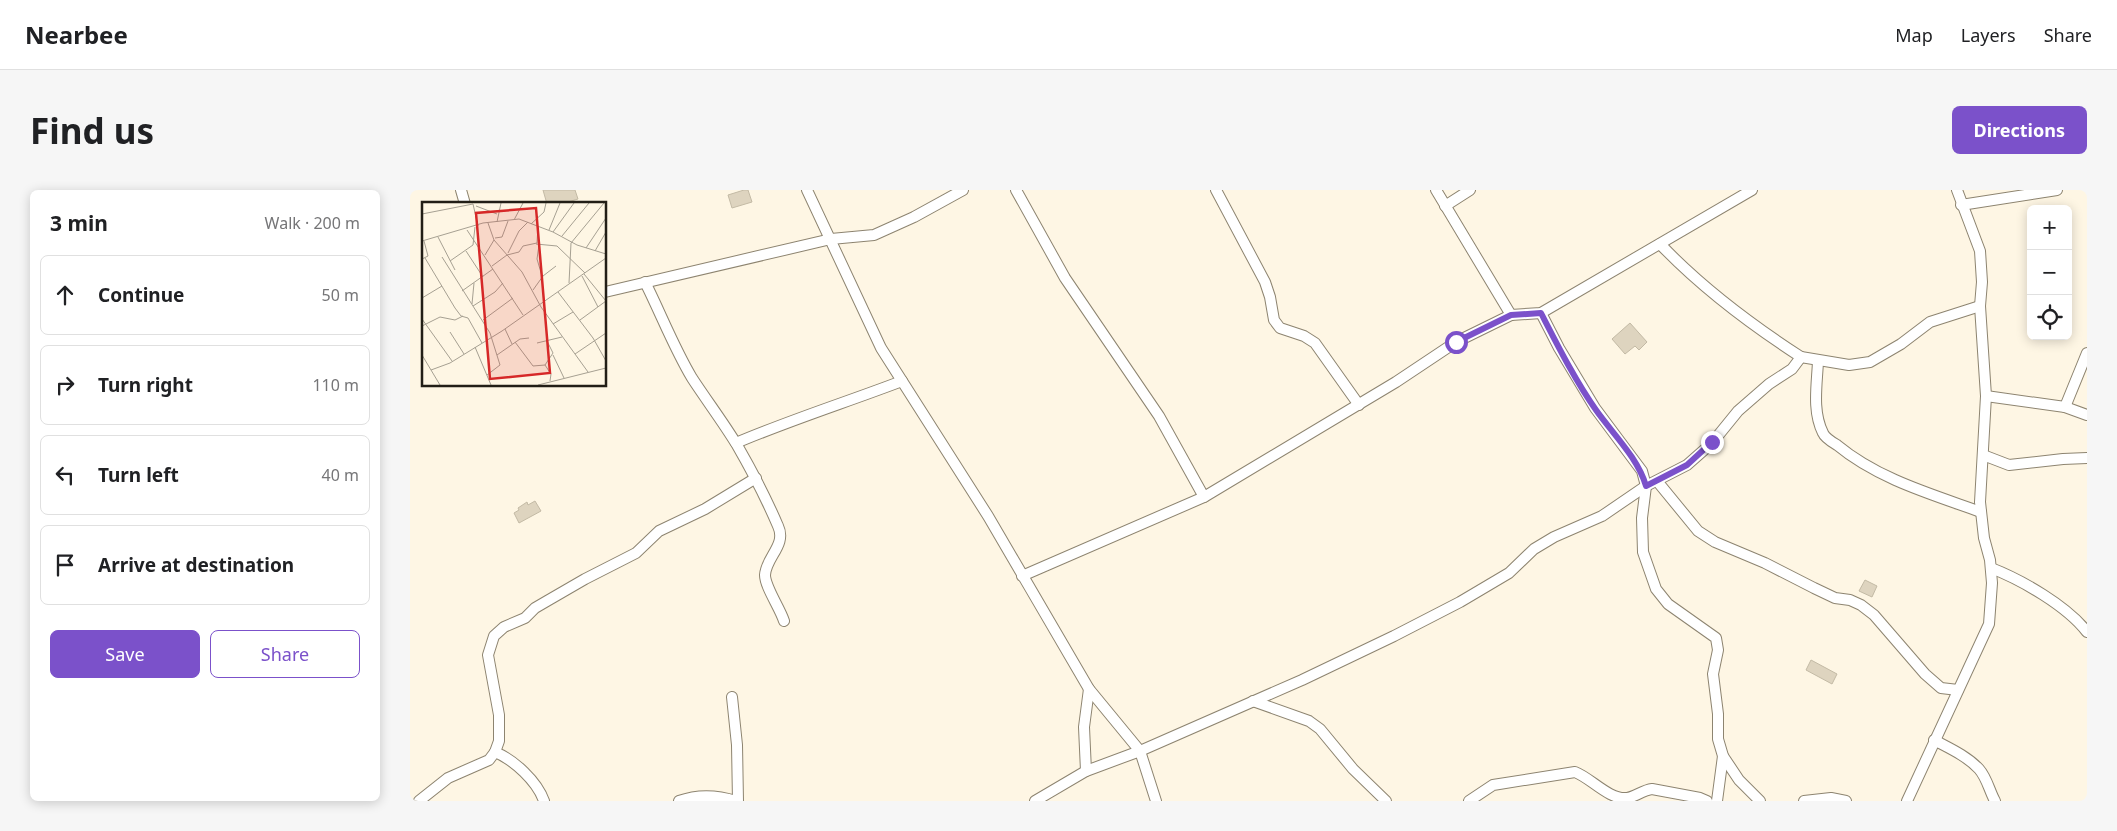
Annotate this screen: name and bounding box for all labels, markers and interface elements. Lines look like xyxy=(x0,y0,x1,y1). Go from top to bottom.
text: Nearbee xyxy=(25,18,128,51)
text: Map xyxy=(1895,23,1933,47)
text: Layers xyxy=(1961,23,2016,47)
text: Share xyxy=(2044,23,2092,47)
button: Directions xyxy=(1952,106,2087,154)
text: Find us xyxy=(30,107,154,154)
inset map xyxy=(422,202,606,386)
map controls xyxy=(2027,205,2072,340)
button: + xyxy=(2027,205,2072,250)
text: 3 min xyxy=(50,209,108,237)
text: Walk · 200 m xyxy=(265,212,360,234)
button: − xyxy=(2027,250,2072,295)
icon: ahead xyxy=(51,281,79,309)
text: Continue xyxy=(98,282,184,308)
text: 50 m xyxy=(322,284,359,306)
button: locate xyxy=(2027,295,2072,340)
route start xyxy=(1445,331,1468,354)
icon: right xyxy=(51,371,79,399)
text: Turn right xyxy=(98,372,193,398)
text: 110 m xyxy=(312,374,359,396)
route end xyxy=(1701,431,1724,454)
icon: left xyxy=(51,461,79,489)
text: Turn left xyxy=(98,462,179,488)
text: 40 m xyxy=(322,464,359,486)
icon: arrive xyxy=(51,551,79,579)
text: Arrive at destination xyxy=(98,552,294,578)
button: Save xyxy=(50,630,200,678)
button: Share xyxy=(210,630,360,678)

